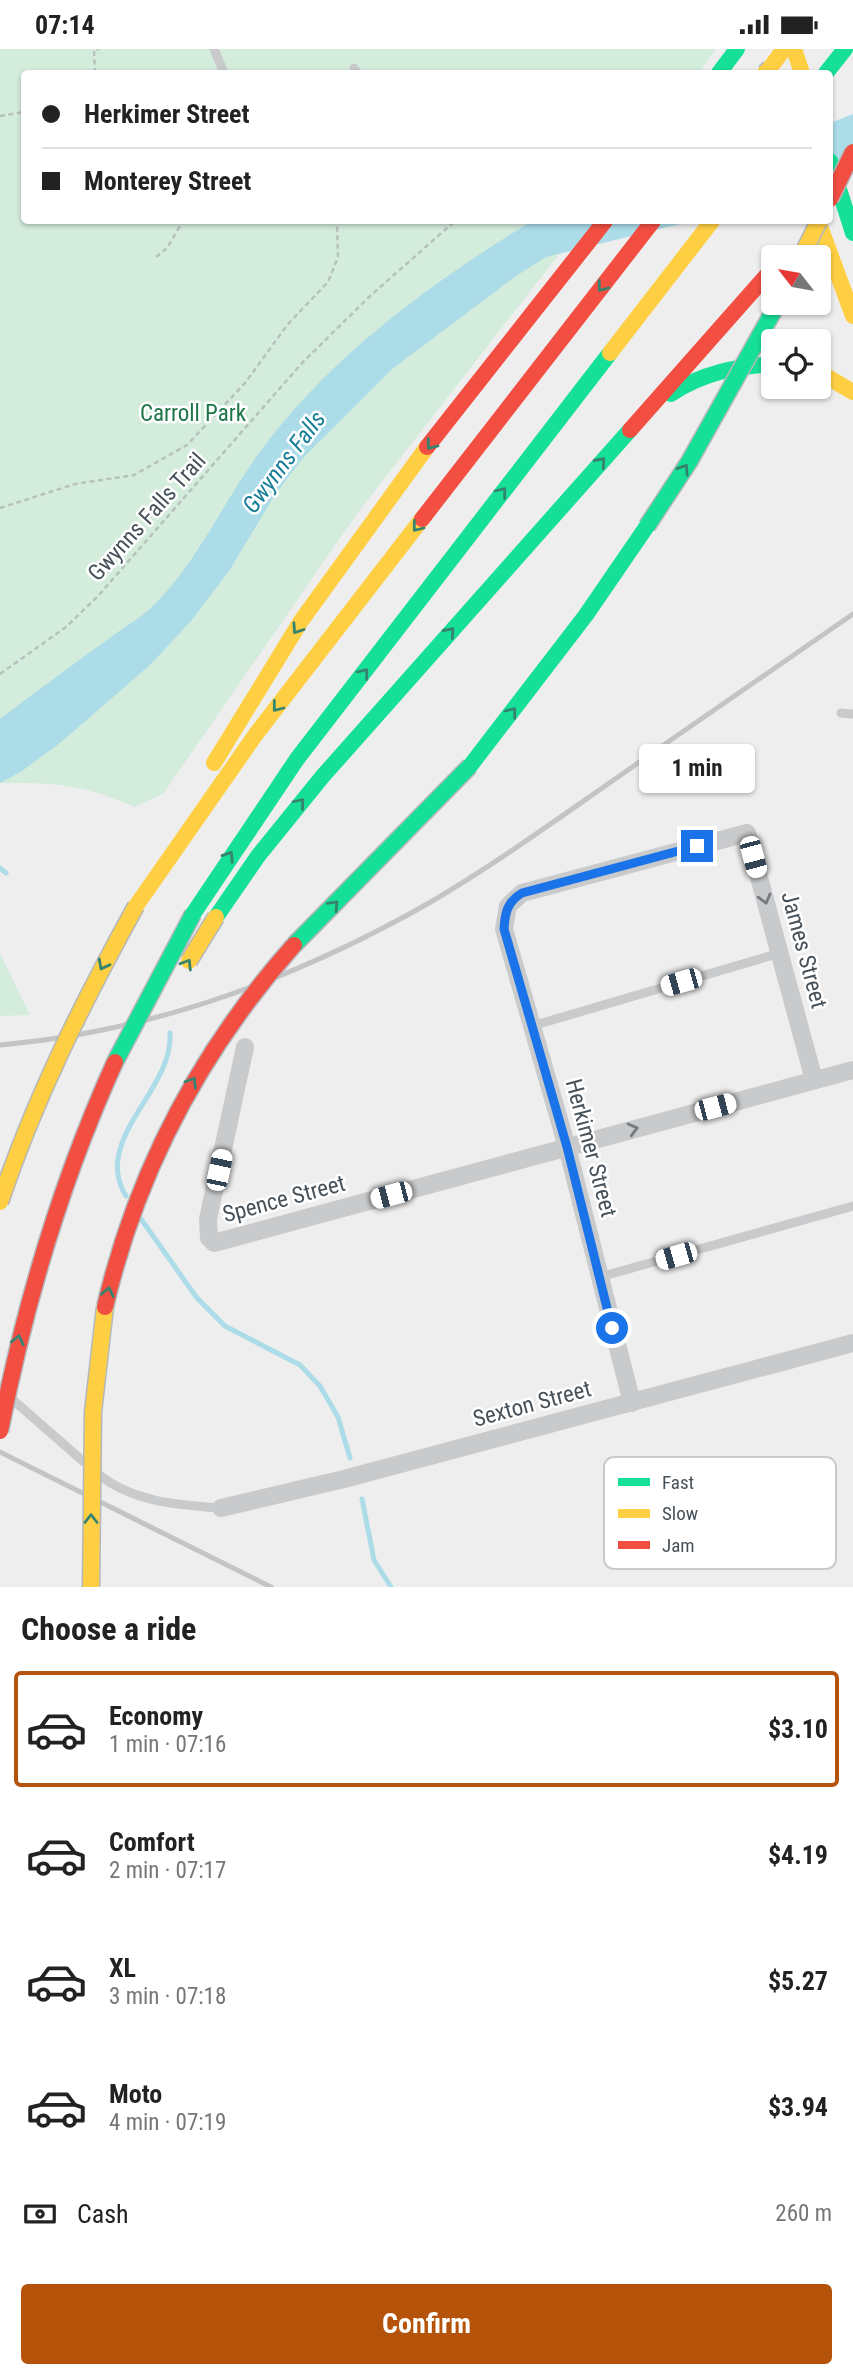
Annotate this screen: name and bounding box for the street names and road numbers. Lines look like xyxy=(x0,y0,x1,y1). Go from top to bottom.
street label: Gwynns Falls Trail xyxy=(82,447,212,587)
street label: James Street xyxy=(775,889,833,1011)
street label: Herkimer Street xyxy=(560,1076,622,1220)
street label: Spence Street xyxy=(220,1170,348,1228)
street label: Sexton Street xyxy=(470,1375,594,1433)

